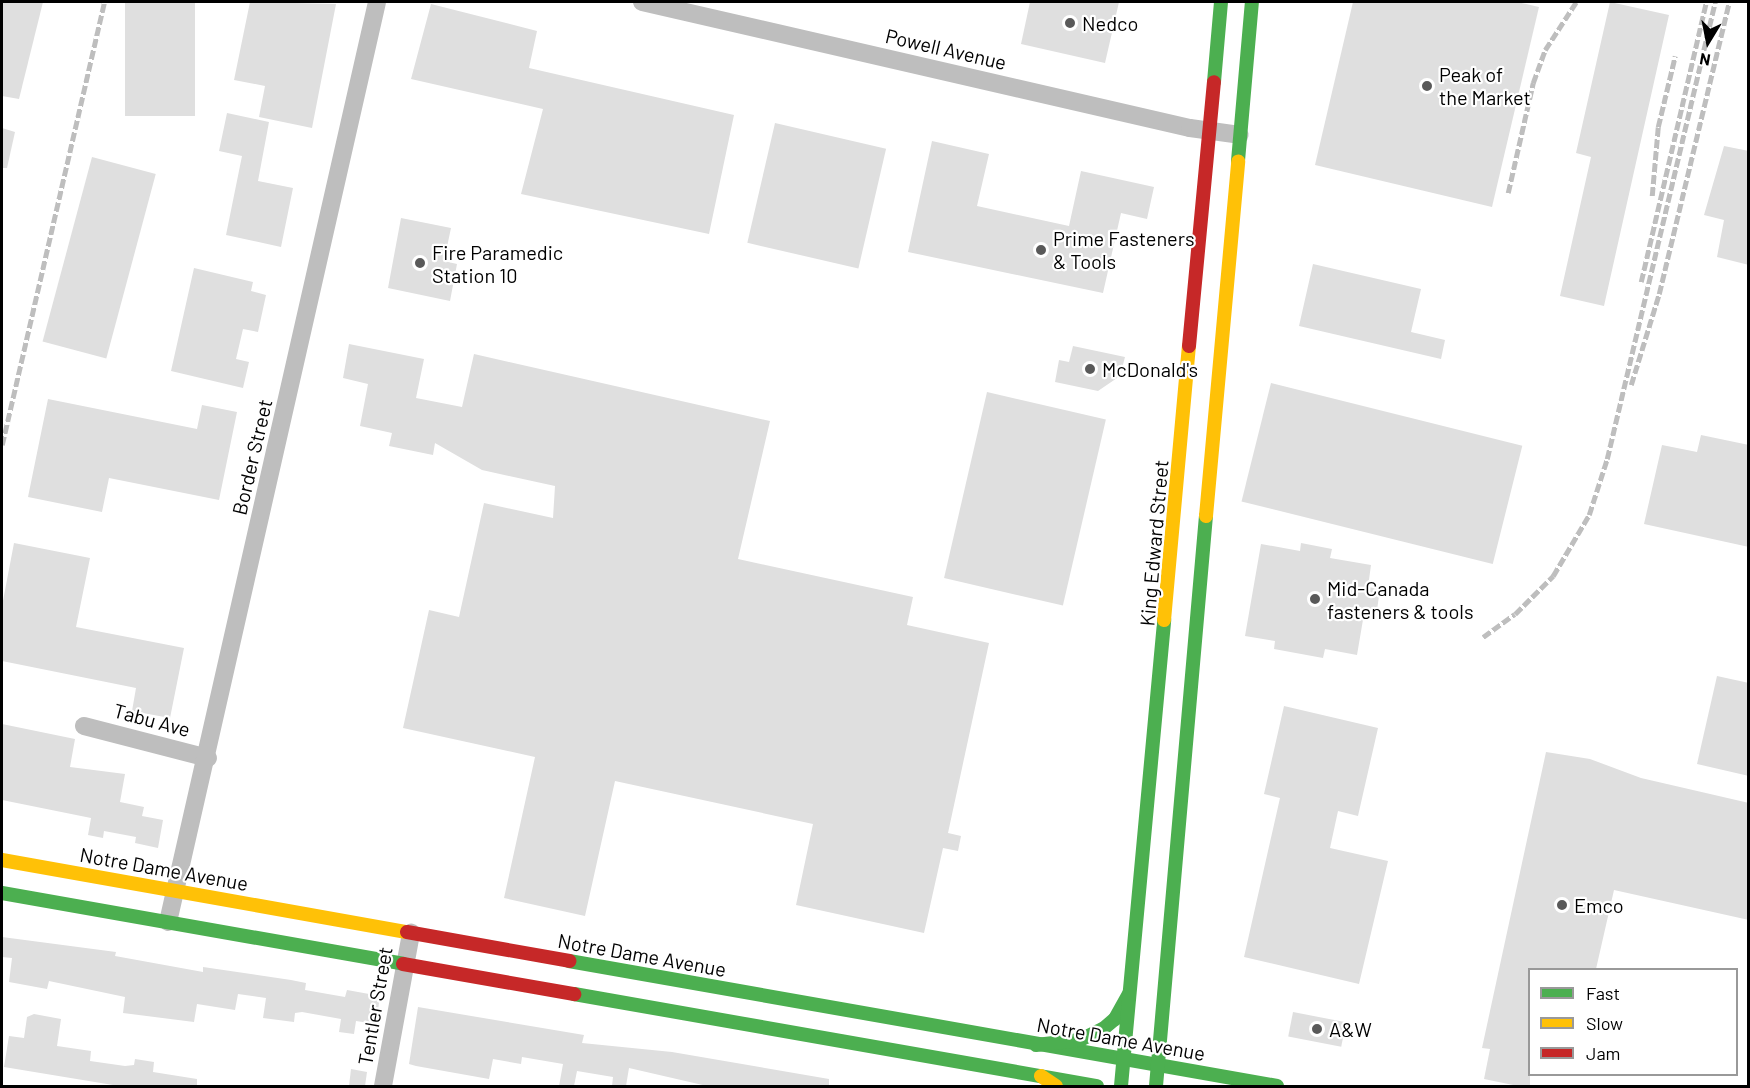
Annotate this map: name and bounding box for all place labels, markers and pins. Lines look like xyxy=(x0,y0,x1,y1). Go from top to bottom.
place label: Nedco xyxy=(1082,11,1138,35)
marker: Nedco xyxy=(1063,16,1077,30)
place label: Peak of the Market xyxy=(1439,62,1531,109)
marker: Peak of the Market xyxy=(1420,79,1434,93)
place label: Prime Fasteners & Tools xyxy=(1053,226,1195,273)
place label: Fire Paramedic Station 10 xyxy=(432,240,563,287)
marker: Prime Fasteners & Tools xyxy=(1034,243,1048,257)
marker: Fire Paramedic Station 10 xyxy=(413,256,427,270)
place label: McDonald's xyxy=(1102,357,1198,381)
marker: McDonald's xyxy=(1083,362,1097,376)
place label: Mid-Canada fasteners & tools xyxy=(1327,576,1474,623)
marker: Mid-Canada fasteners & tools xyxy=(1308,592,1322,606)
place label: Emco xyxy=(1574,893,1624,917)
marker: Emco xyxy=(1555,898,1569,912)
place label: A&W xyxy=(1329,1017,1372,1041)
marker: A&W xyxy=(1310,1022,1324,1036)

